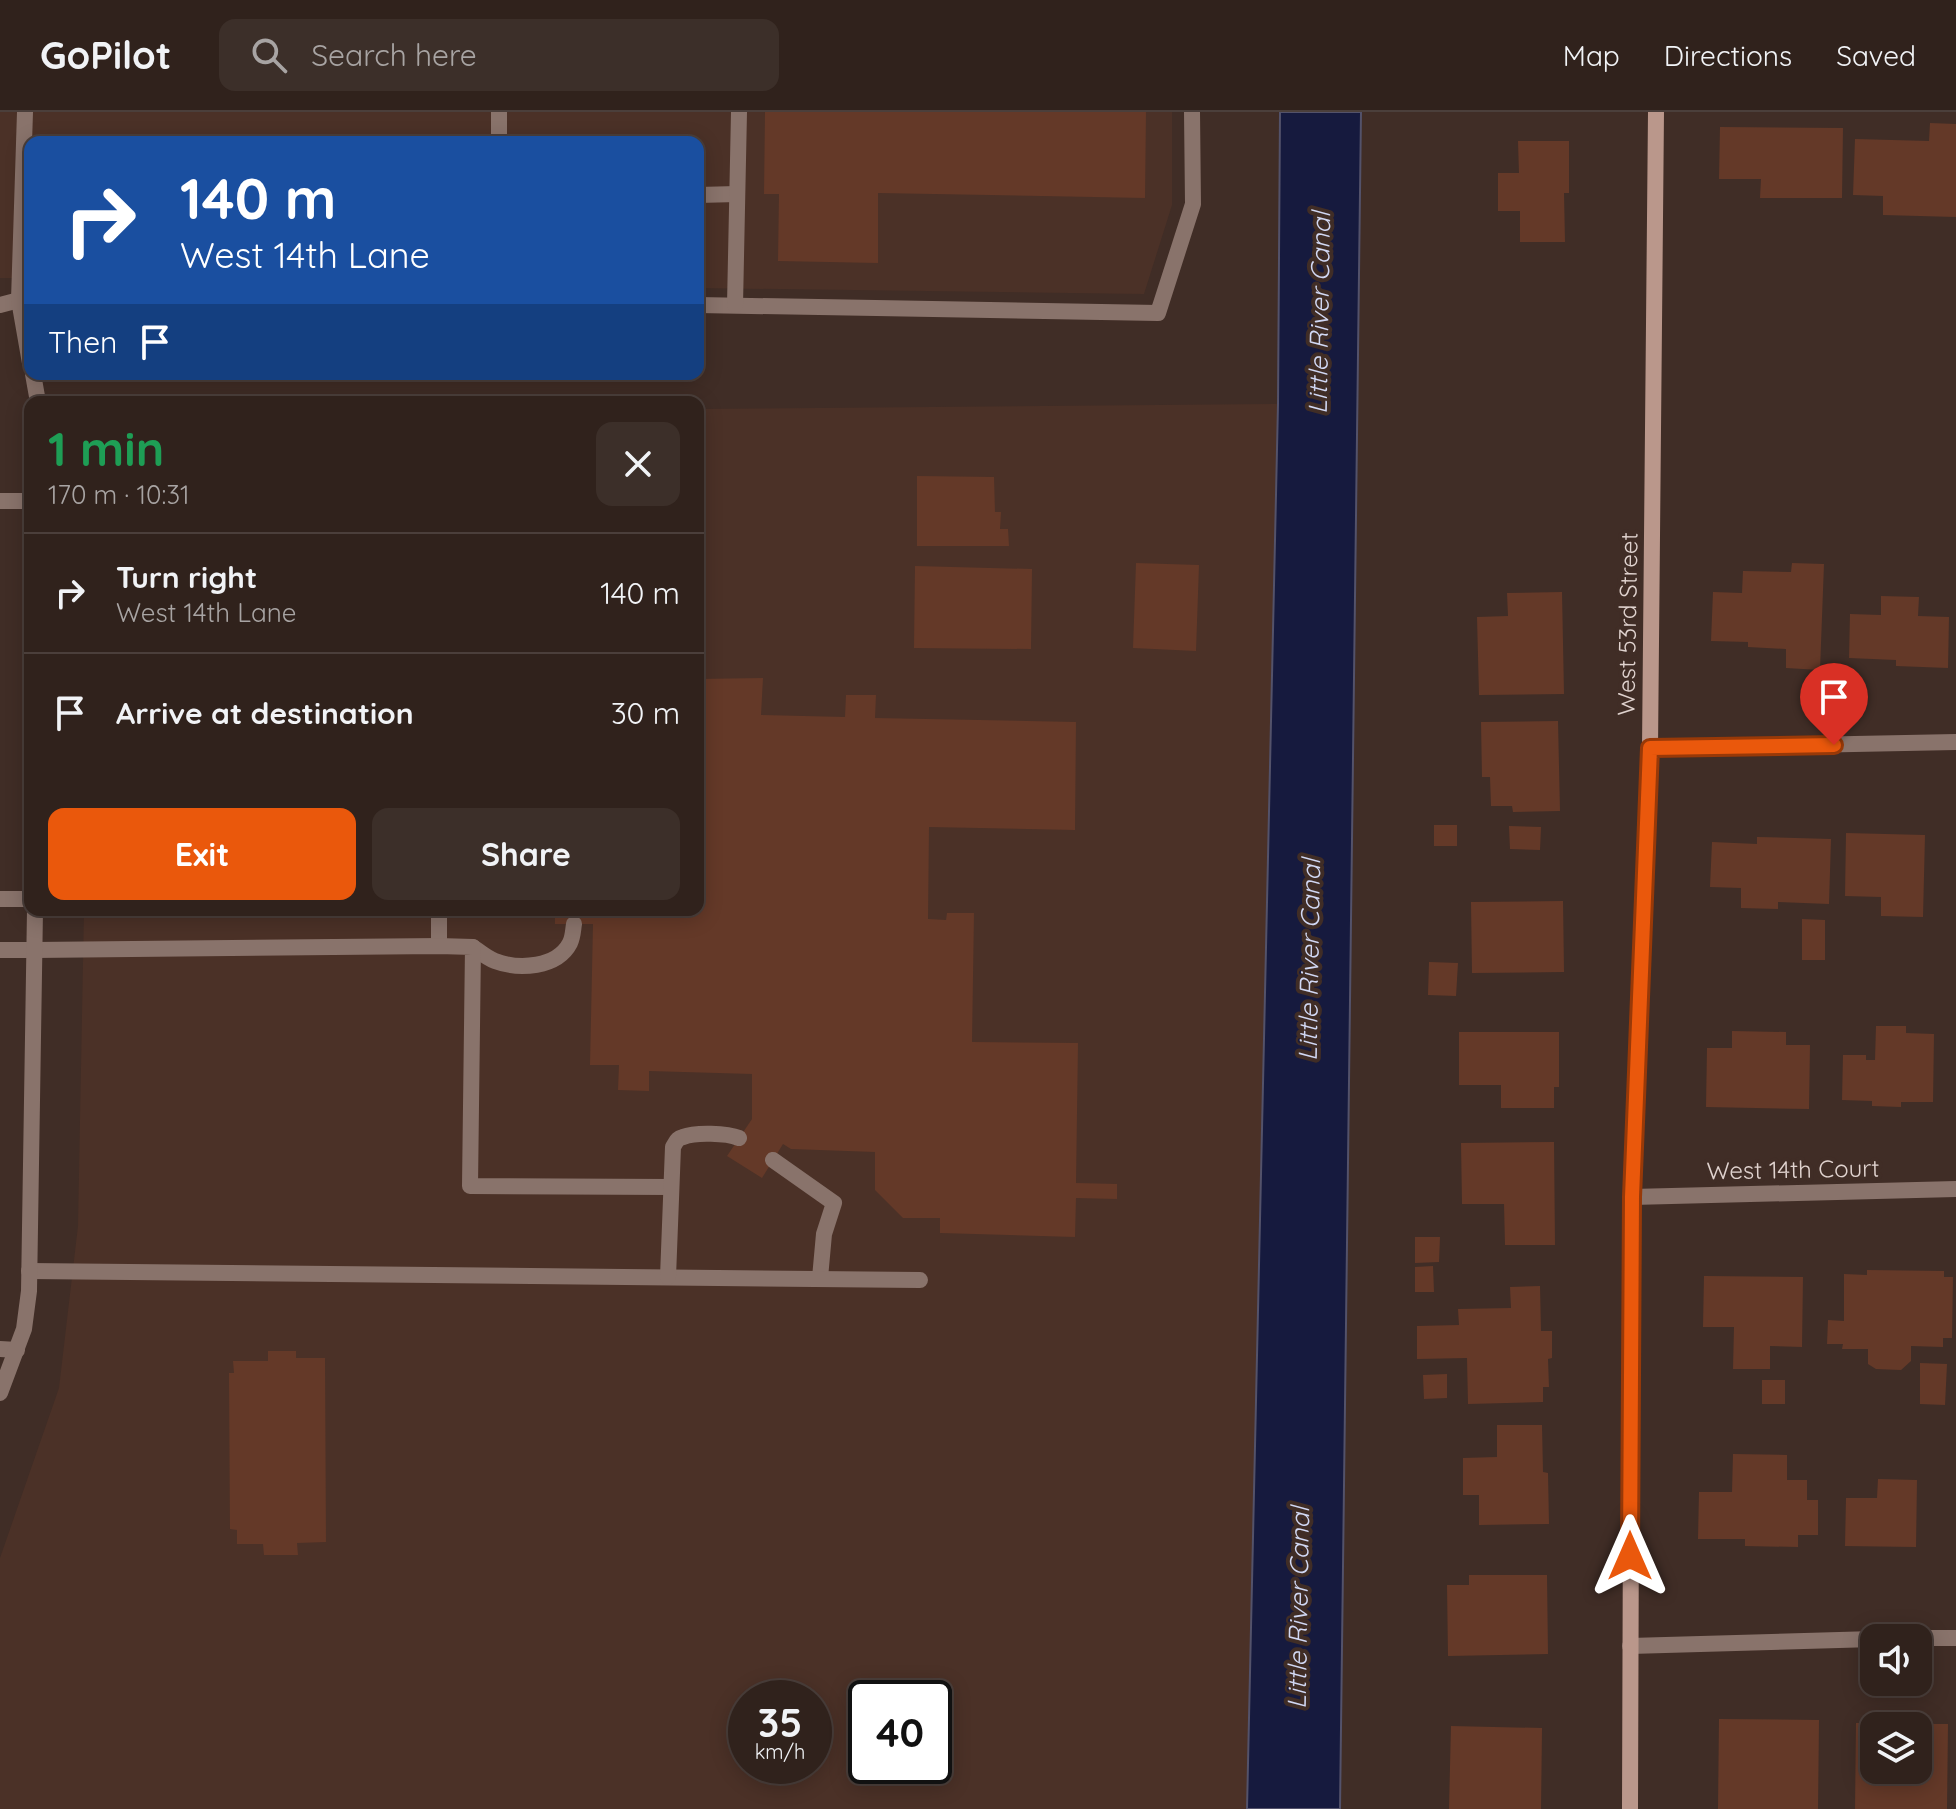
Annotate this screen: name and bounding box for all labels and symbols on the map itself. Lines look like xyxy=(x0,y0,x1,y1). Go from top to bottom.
water label: Little River Canal xyxy=(1301,208,1337,414)
street label: West 53rd Street xyxy=(1610,532,1644,716)
pin xyxy=(1800,663,1868,745)
water label: Little River Canal xyxy=(1291,855,1327,1061)
street label: West 14th Court xyxy=(1706,1152,1880,1186)
water label: Little River Canal xyxy=(1280,1503,1316,1709)
position arrow xyxy=(1588,1514,1672,1598)
speed limit sign: 40 xyxy=(848,1680,952,1784)

